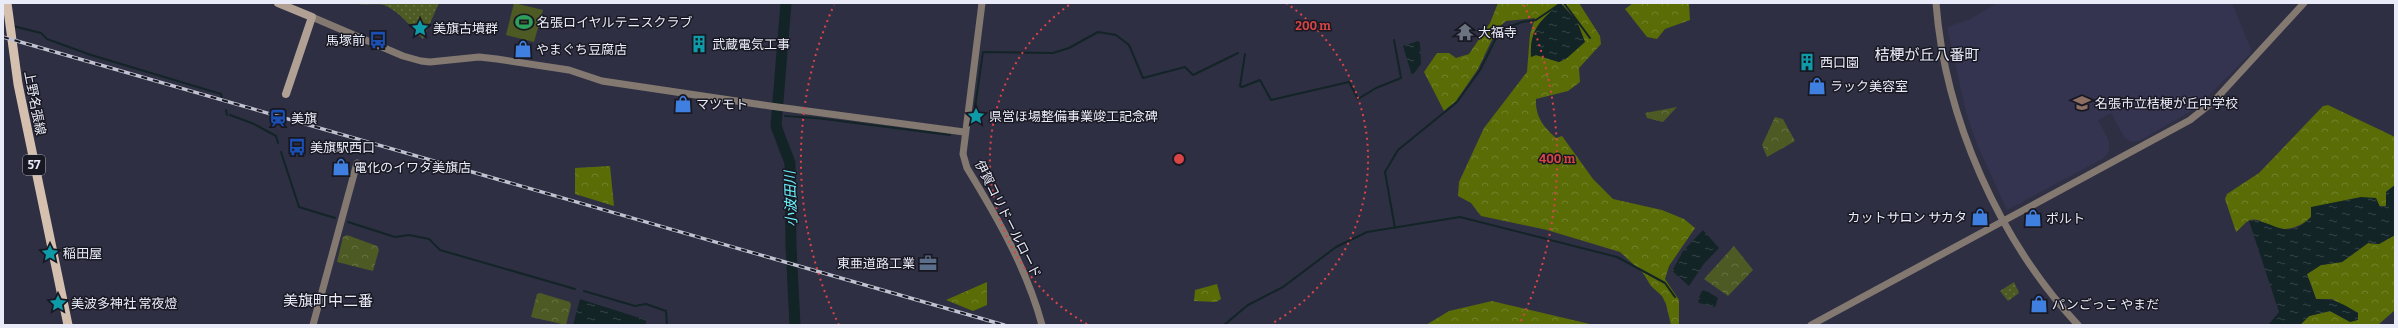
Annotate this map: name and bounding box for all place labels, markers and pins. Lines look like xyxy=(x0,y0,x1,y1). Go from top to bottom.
sports icon: 名張ロイヤルテニスクラブ xyxy=(514,12,534,32)
place label: 名張ロイヤルテニスクラブ xyxy=(537,15,693,30)
place icon: 美旗古墳群 xyxy=(410,18,430,38)
place label: 美旗古墳群 xyxy=(433,21,498,36)
temple icon: 大福寺 xyxy=(1455,22,1475,42)
place label: 大福寺 xyxy=(1478,25,1517,40)
bus stop icon: 馬塚前 xyxy=(368,30,388,50)
place label: 馬塚前 xyxy=(326,33,365,48)
building icon: 武蔵電気工事 xyxy=(689,34,709,54)
place label: 武蔵電気工事 xyxy=(712,37,790,52)
shop icon: やまぐち豆腐店 xyxy=(513,39,533,59)
place label: やまぐち豆腐店 xyxy=(536,42,627,57)
building icon: 西口園 xyxy=(1797,52,1817,72)
place label: 西口園 xyxy=(1820,55,1859,70)
shop icon: ラック美容室 xyxy=(1807,76,1827,96)
place label: ラック美容室 xyxy=(1830,79,1908,94)
school or university icon: 名張市立桔梗が丘中学校 xyxy=(2072,93,2092,113)
shop icon: マツモト xyxy=(673,94,693,114)
place label: 名張市立桔梗が丘中学校 xyxy=(2095,96,2238,111)
place label: マツモト xyxy=(696,97,748,112)
place icon: 県営ほ場整備事業竣工記念碑 xyxy=(966,106,986,126)
station icon: 美旗 xyxy=(268,108,288,128)
place label: 県営ほ場整備事業竣工記念碑 xyxy=(989,109,1158,124)
place label: 美旗 xyxy=(291,111,317,126)
bus stop icon: 美旗駅西口 xyxy=(287,137,307,157)
place label: 美旗駅西口 xyxy=(310,140,375,155)
centre of rings xyxy=(1172,152,1186,166)
shop icon: 電化のイワタ美旗店 xyxy=(331,157,351,177)
place label: 電化のイワタ美旗店 xyxy=(354,160,471,175)
shop icon: カットサロン サカタ xyxy=(1970,207,1990,227)
shop icon: ポルト xyxy=(2023,208,2043,228)
place label: カットサロン サカタ xyxy=(1847,210,1967,225)
place label: ポルト xyxy=(2046,211,2085,226)
place icon: 稲田屋 xyxy=(40,243,60,263)
place label: 稲田屋 xyxy=(63,246,102,261)
office icon: 東亜道路工業 xyxy=(918,253,938,273)
place label: 東亜道路工業 xyxy=(837,256,915,271)
place icon: 美波多神社 常夜燈 xyxy=(48,293,68,313)
shop icon: パンごっこ やまだ xyxy=(2029,294,2049,314)
place label: 美波多神社 常夜燈 xyxy=(71,296,178,311)
place label: パンごっこ やまだ xyxy=(2052,297,2159,312)

